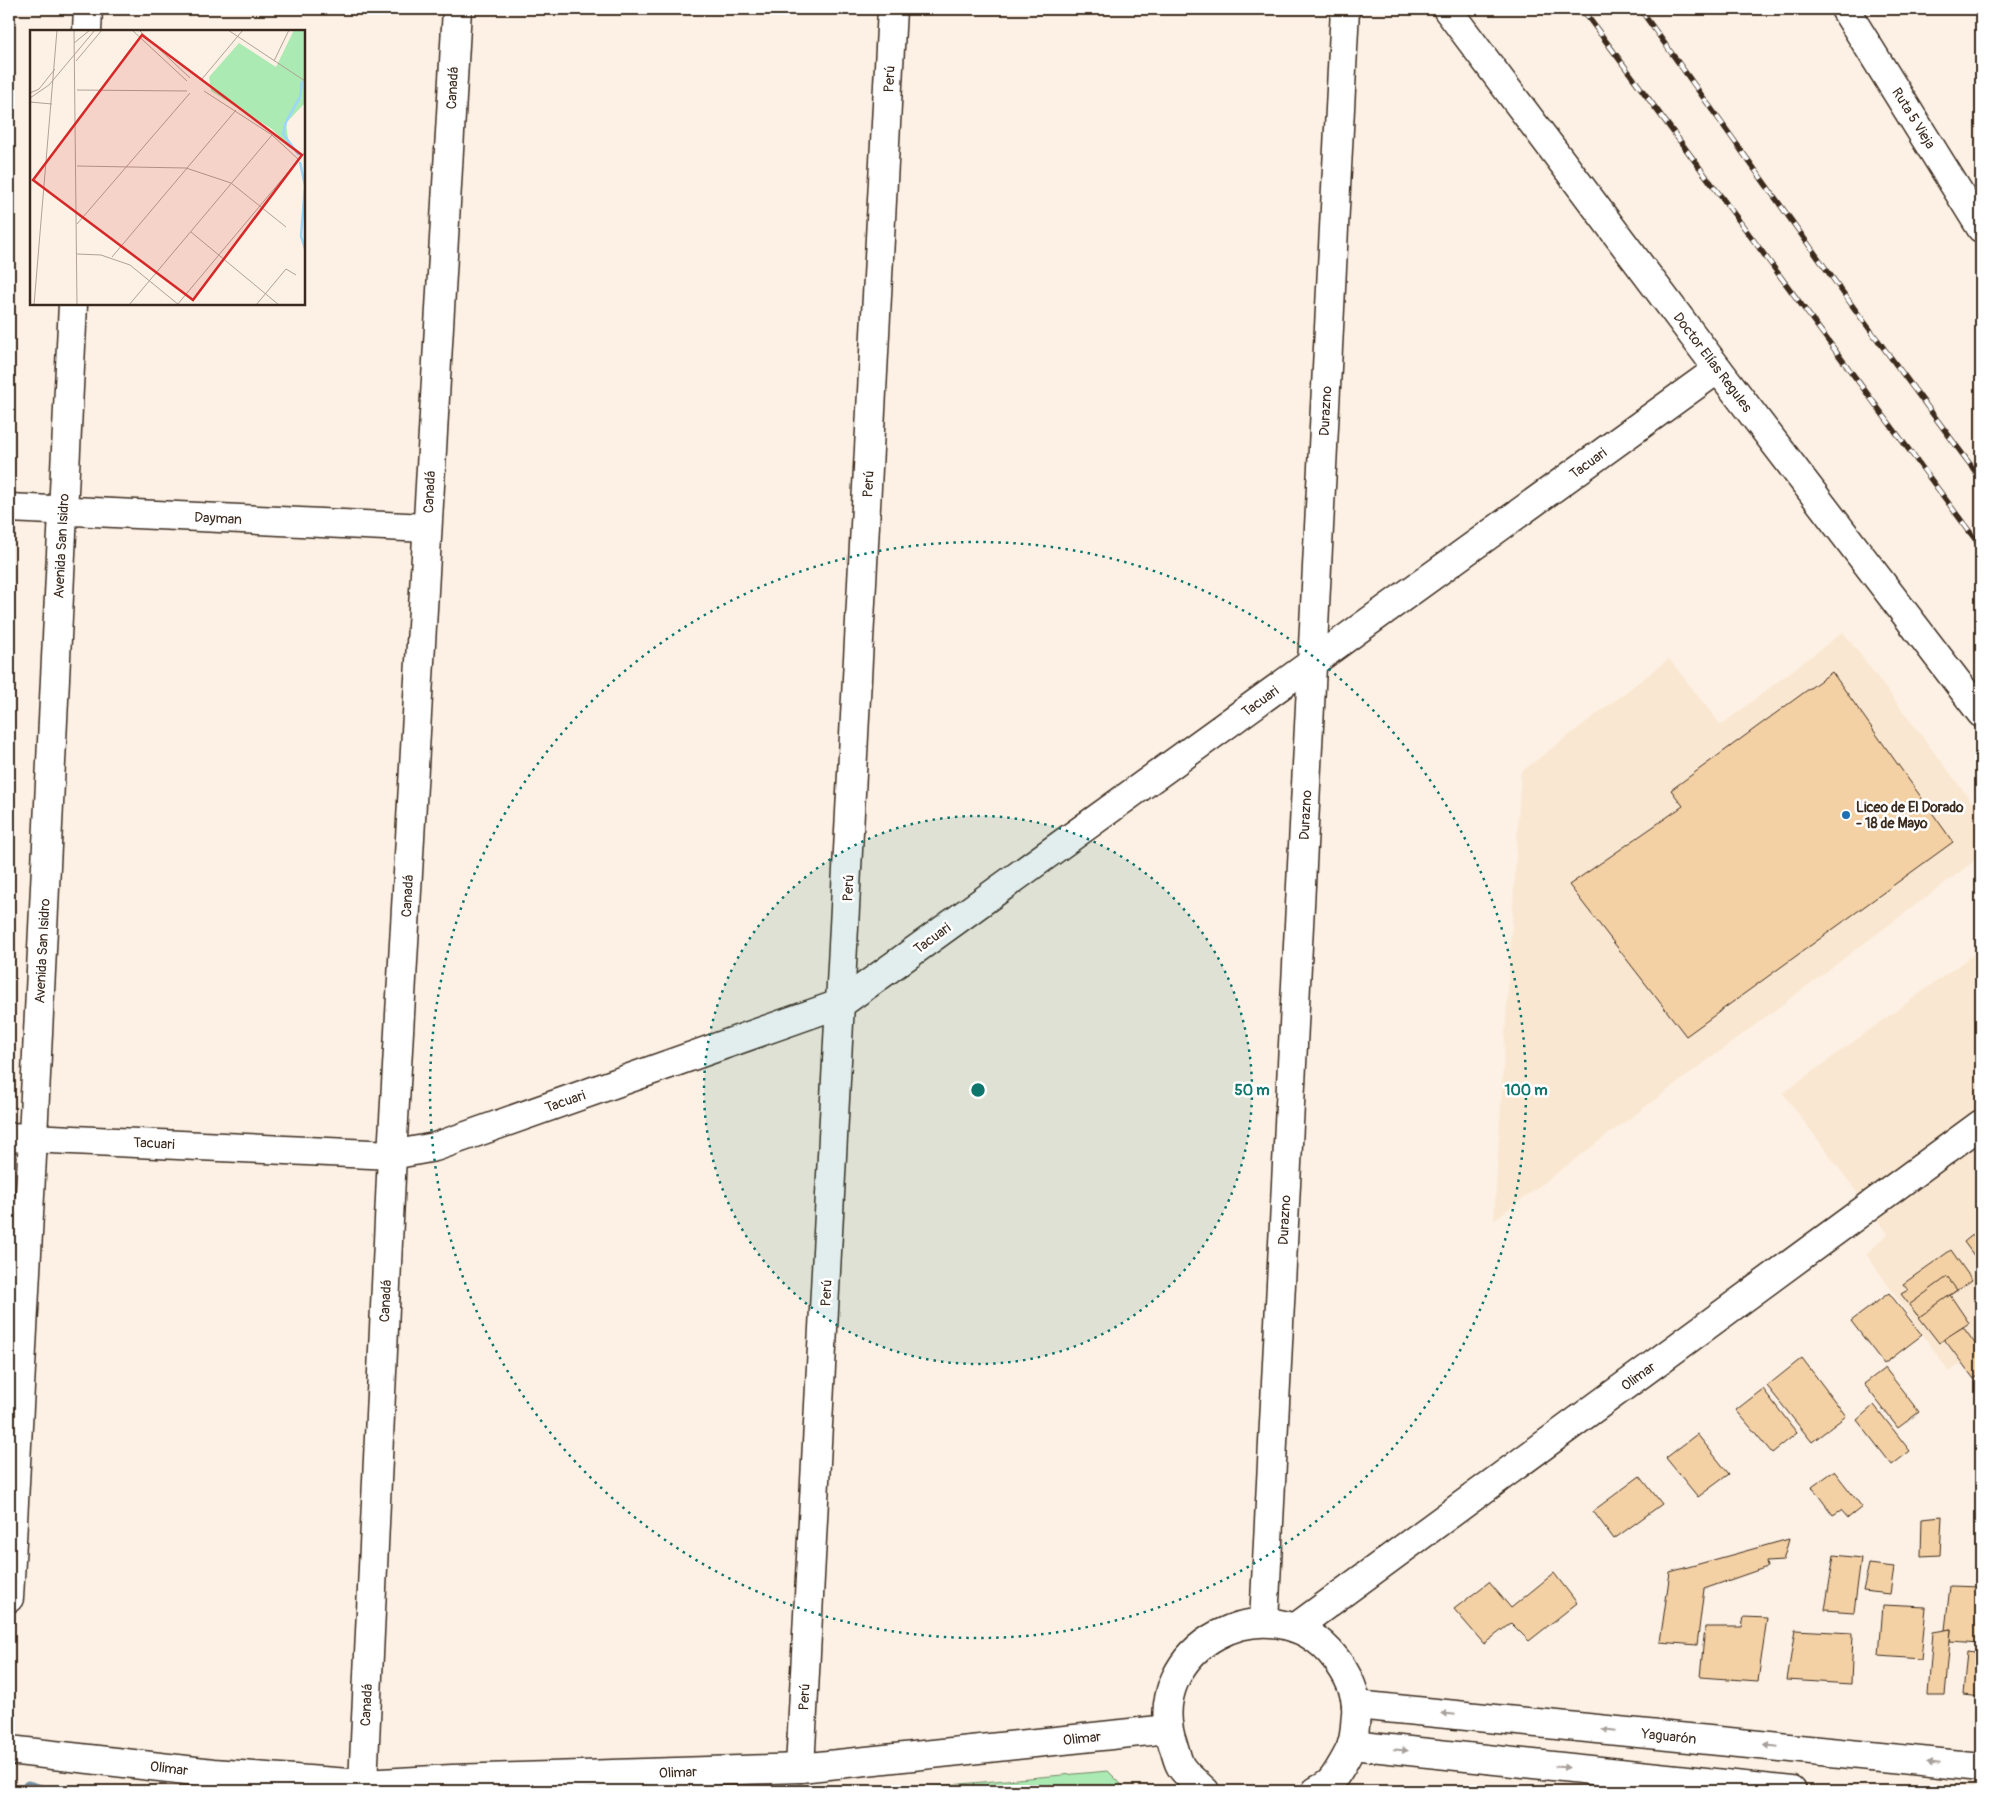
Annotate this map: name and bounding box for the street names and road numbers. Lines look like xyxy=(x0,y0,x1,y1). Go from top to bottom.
street label: Perú xyxy=(880,65,899,93)
street label: Canadá xyxy=(443,66,462,110)
street label: Ruta 5 Vieja xyxy=(1888,85,1939,152)
street label: Doctor Elías Regules xyxy=(1670,309,1756,416)
street label: Durazno xyxy=(1316,385,1335,436)
street label: Tacuari xyxy=(1566,444,1611,483)
street label: Canadá xyxy=(420,470,439,514)
street label: Perú xyxy=(859,470,878,498)
street label: Avenida San Isidro xyxy=(50,493,73,599)
street label: Dayman xyxy=(194,509,242,528)
street label: Tacuari xyxy=(1238,682,1283,721)
street label: Durazno xyxy=(1296,789,1315,840)
street label: Canadá xyxy=(398,874,417,918)
street label: Perú xyxy=(839,874,858,902)
street label: Avenida San Isidro xyxy=(31,898,54,1004)
street label: Tacuari xyxy=(910,919,955,958)
street label: Tacuari xyxy=(543,1087,588,1116)
street label: Tacuari xyxy=(133,1134,176,1153)
street label: Durazno xyxy=(1275,1194,1294,1245)
street label: Canadá xyxy=(376,1279,395,1323)
street label: Perú xyxy=(817,1279,836,1307)
street label: Olimar xyxy=(1618,1358,1659,1395)
street label: Canadá xyxy=(357,1683,376,1727)
street label: Perú xyxy=(795,1683,814,1711)
street label: Yaguarón xyxy=(1640,1725,1697,1748)
street label: Olimar xyxy=(1062,1728,1102,1749)
street label: Olimar xyxy=(149,1758,189,1779)
street label: Olimar xyxy=(659,1763,697,1782)

